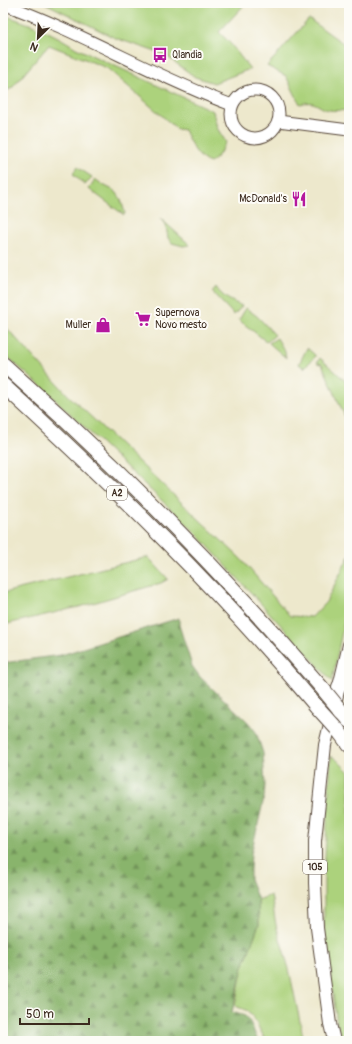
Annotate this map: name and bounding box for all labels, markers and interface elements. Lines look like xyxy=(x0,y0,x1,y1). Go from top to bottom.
north arrow xyxy=(18,18,58,58)
text: N xyxy=(28,39,40,54)
bus stop icon: Qlandia xyxy=(151,46,169,64)
place label: Qlandia xyxy=(172,49,202,61)
restaurant icon: McDonald's xyxy=(290,190,308,208)
place label: McDonald's xyxy=(239,193,288,205)
place label: Supernova Novo mesto xyxy=(155,307,207,331)
supermarket icon: Supernova Novo mesto xyxy=(134,310,152,328)
shop icon: Muller xyxy=(94,316,112,334)
place label: Muller xyxy=(66,319,91,331)
road number: A2 xyxy=(107,486,127,500)
road number: 105 xyxy=(303,860,327,874)
scale bar xyxy=(20,1000,89,1026)
text: 50 m xyxy=(26,1007,54,1022)

